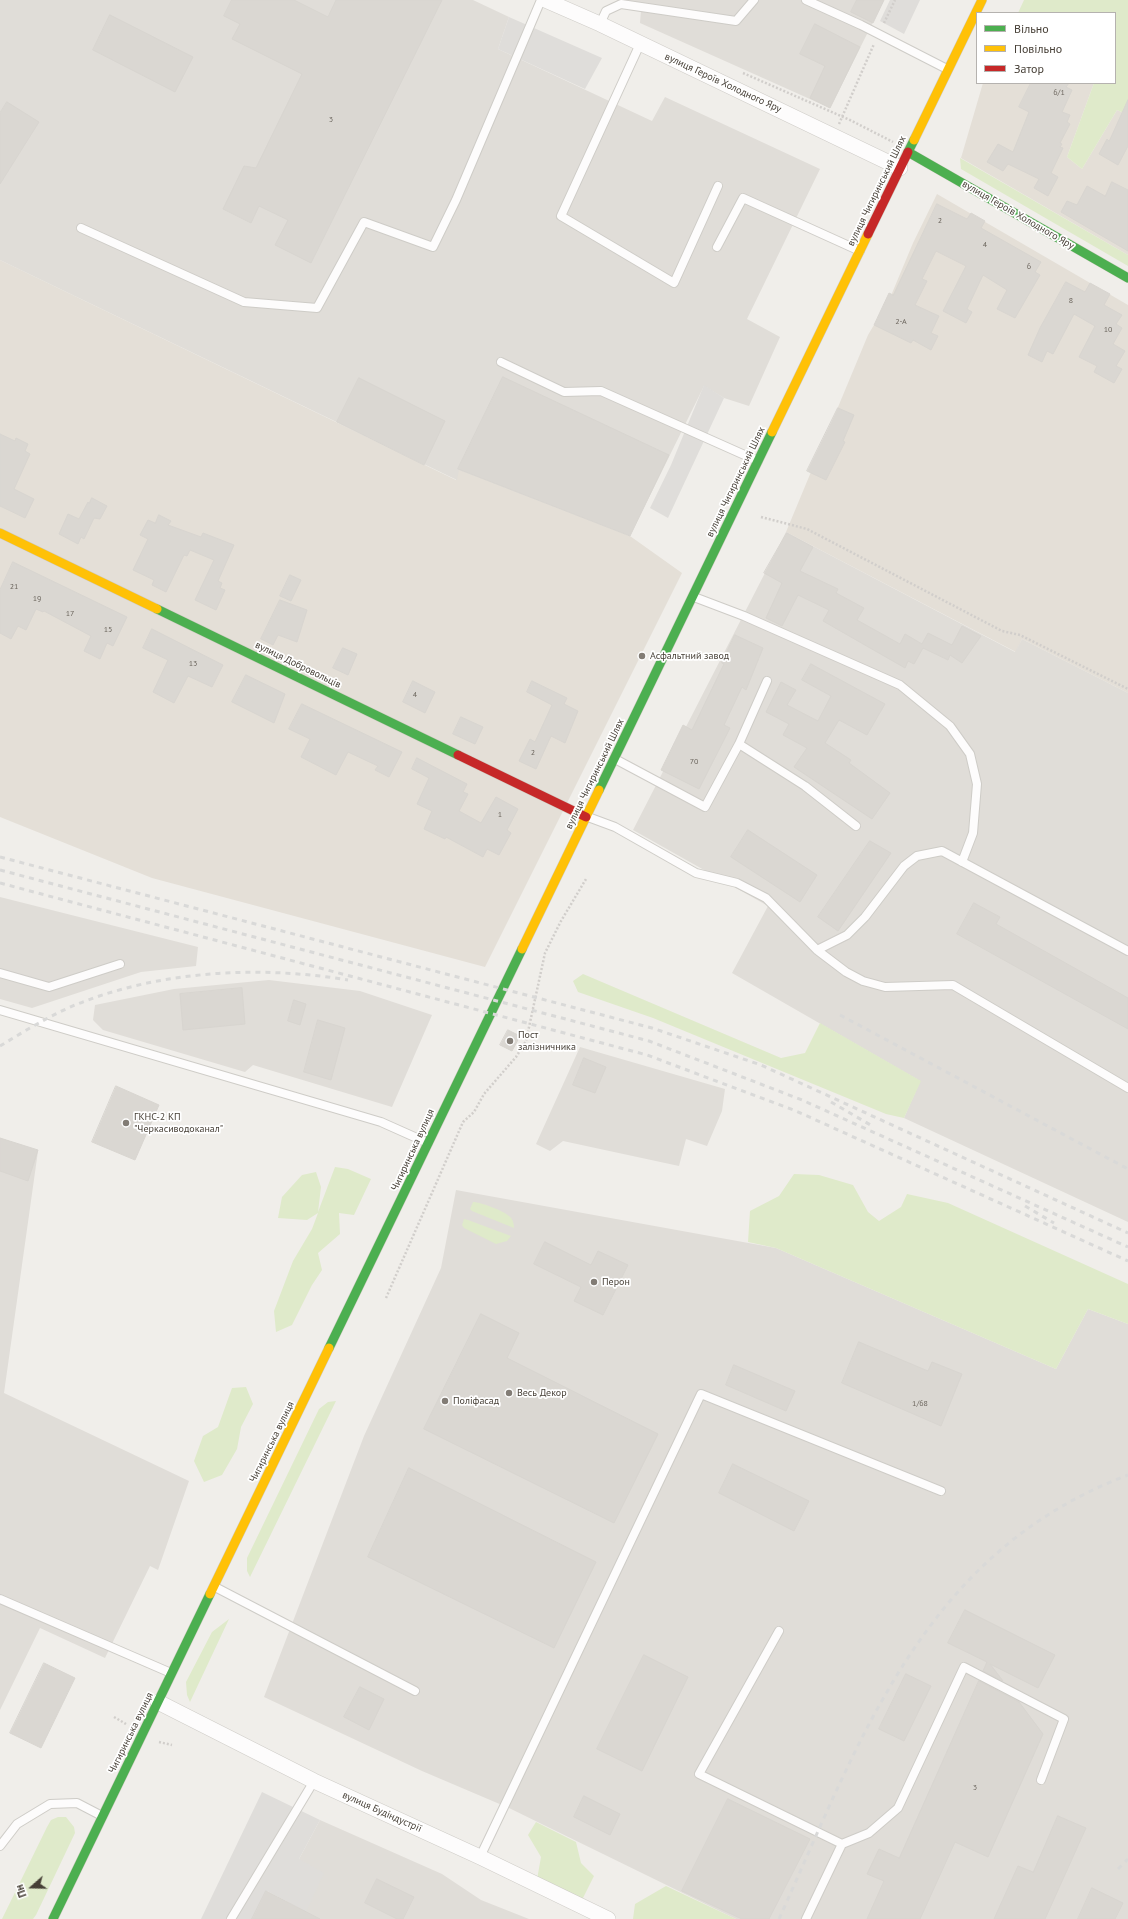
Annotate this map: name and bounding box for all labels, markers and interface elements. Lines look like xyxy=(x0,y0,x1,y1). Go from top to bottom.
legend xyxy=(976,12,1116,84)
text: Вільно xyxy=(1014,21,1049,36)
text: Повільно xyxy=(1014,41,1062,56)
street label: вулиця Героїв Холодного Яру xyxy=(663,51,783,115)
text: Затор xyxy=(1014,61,1044,76)
house number: 6/1 xyxy=(1053,88,1065,98)
house number: 3 xyxy=(329,115,333,125)
street label: вулиця Чигиринський Шлях xyxy=(845,134,909,248)
street label: вулиця Героїв Холодного Яру xyxy=(960,178,1076,252)
house number: 2 xyxy=(938,216,942,226)
house number: 4 xyxy=(983,240,987,250)
house number: 6 xyxy=(1027,262,1031,272)
house number: 8 xyxy=(1069,296,1073,306)
house number: 2-А xyxy=(895,317,907,327)
house number: 10 xyxy=(1104,325,1112,335)
street label: вулиця Чигиринський Шлях xyxy=(704,425,768,539)
house number: 21 xyxy=(10,582,18,592)
house number: 19 xyxy=(33,594,41,604)
house number: 17 xyxy=(66,609,74,619)
house number: 15 xyxy=(104,625,112,635)
street label: вулиця Добровольців xyxy=(253,639,343,691)
place label: Асфальтний завод xyxy=(650,650,729,662)
marker: Асфальтний завод xyxy=(637,651,647,661)
house number: 13 xyxy=(189,659,197,669)
house number: 4 xyxy=(413,690,417,700)
street label: вулиця Чигиринський Шлях xyxy=(563,717,627,831)
house number: 2 xyxy=(531,748,535,758)
house number: 70 xyxy=(690,757,698,767)
house number: 1 xyxy=(498,810,502,820)
place label: Пост залізничника xyxy=(518,1029,576,1052)
marker: Пост залізничника xyxy=(505,1036,515,1046)
street label: Чигиринська вулиця xyxy=(389,1107,437,1193)
place label: ГКНС-2 КП "Черкасиводоканал" xyxy=(134,1111,223,1134)
marker: ГКНС-2 КП "Черкасиводоканал" xyxy=(121,1118,131,1128)
place label: Перон xyxy=(602,1276,630,1288)
marker: Перон xyxy=(589,1277,599,1287)
place label: Весь Декор xyxy=(517,1387,567,1399)
marker: Весь Декор xyxy=(504,1388,514,1398)
place label: Поліфасад xyxy=(453,1395,499,1407)
marker: Поліфасад xyxy=(440,1396,450,1406)
street label: Чигиринська вулиця xyxy=(247,1399,297,1485)
house number: 1/68 xyxy=(912,1399,928,1409)
street label: Чигиринська вулиця xyxy=(106,1690,156,1776)
house number: 3 xyxy=(973,1783,977,1793)
street label: вулиця Будіндустрії xyxy=(340,1789,424,1835)
north arrow xyxy=(12,1867,52,1907)
text: Пн xyxy=(12,1883,30,1900)

